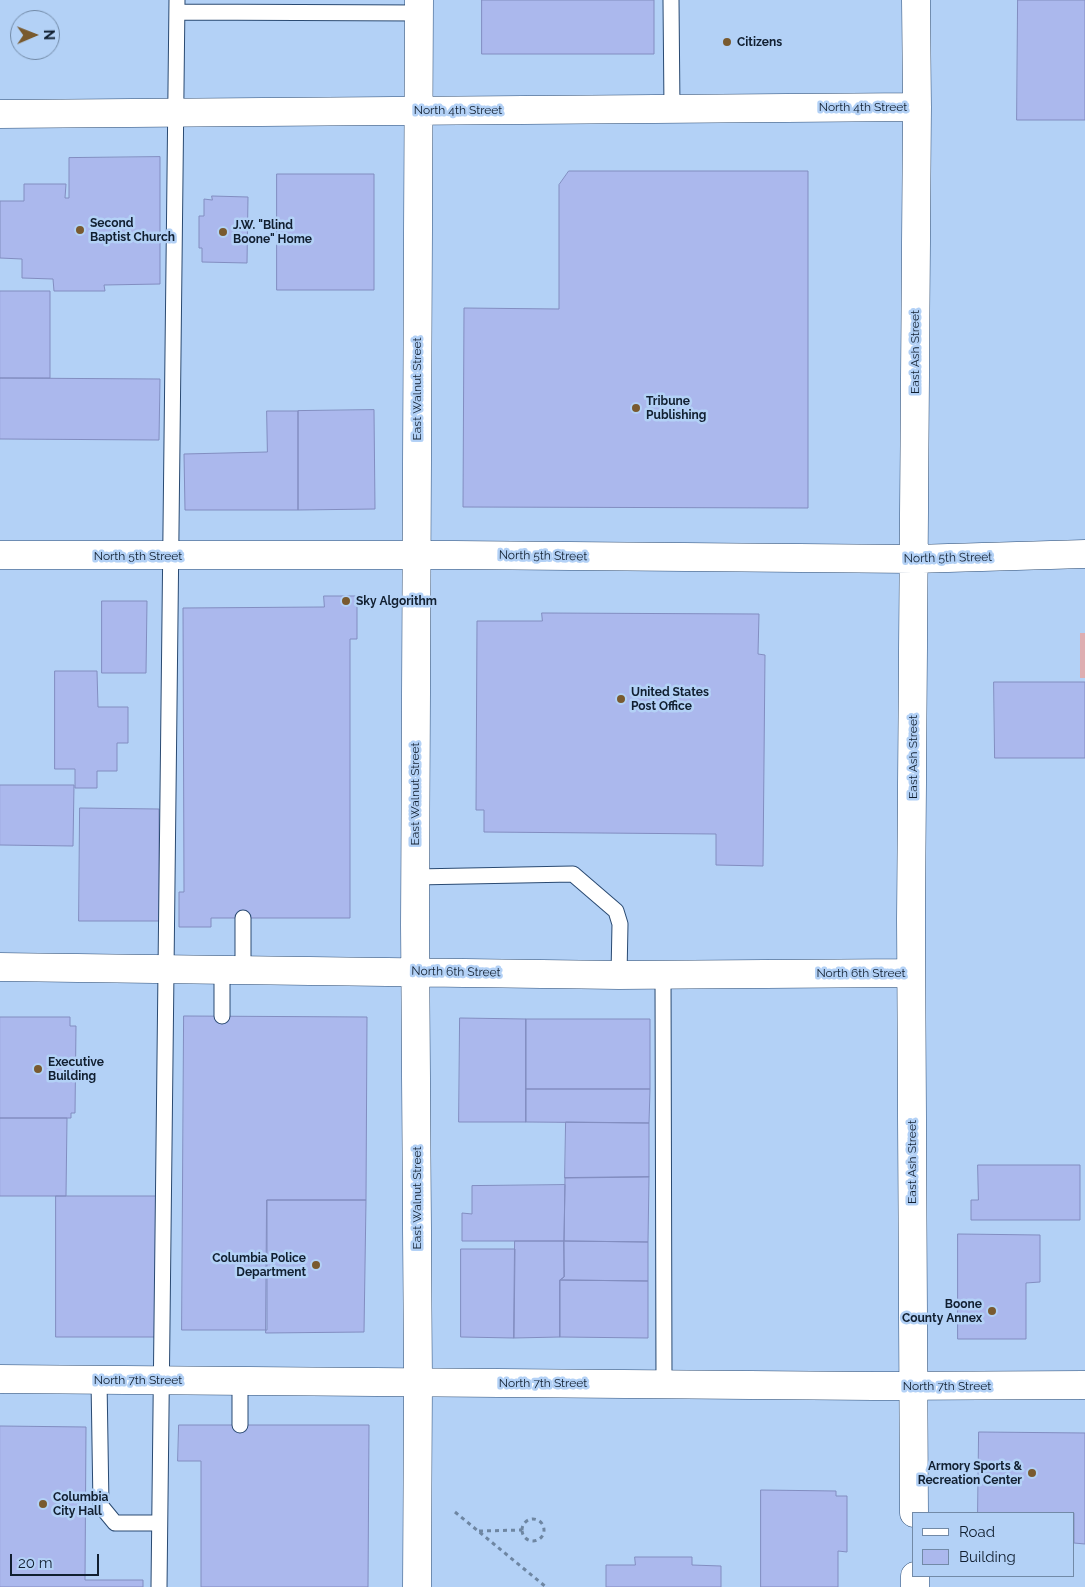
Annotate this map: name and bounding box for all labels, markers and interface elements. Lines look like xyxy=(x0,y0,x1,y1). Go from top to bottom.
north arrow xyxy=(10,10,60,60)
text: N xyxy=(41,29,57,40)
place label: Citizens xyxy=(737,35,782,49)
marker: Citizens xyxy=(721,36,733,48)
street label: North 4th Street xyxy=(819,100,907,114)
street label: North 4th Street xyxy=(414,103,502,117)
place label: Second Baptist Church xyxy=(90,216,175,244)
place label: J.W. "Blind Boone" Home xyxy=(233,218,312,246)
marker: Second Baptist Church xyxy=(74,224,86,236)
marker: J.W. "Blind Boone" Home xyxy=(217,226,229,238)
street label: East Ash Street xyxy=(908,310,922,394)
street label: East Walnut Street xyxy=(410,338,424,440)
place label: Tribune Publishing xyxy=(646,394,706,422)
marker: Tribune Publishing xyxy=(630,402,642,414)
street label: North 5th Street xyxy=(499,548,587,564)
street label: North 5th Street xyxy=(94,549,182,563)
street label: North 5th Street xyxy=(904,550,992,566)
place label: Sky Algorithm xyxy=(356,594,437,608)
marker: Sky Algorithm xyxy=(340,595,352,607)
place label: United States Post Office xyxy=(631,685,709,713)
marker: United States Post Office xyxy=(615,693,627,705)
street label: East Ash Street xyxy=(906,715,920,799)
street label: East Walnut Street xyxy=(408,743,422,845)
street label: North 6th Street xyxy=(411,964,501,980)
street label: North 6th Street xyxy=(816,966,906,980)
place label: Executive Building xyxy=(48,1055,104,1083)
marker: Executive Building xyxy=(32,1063,44,1075)
street label: East Ash Street xyxy=(905,1120,919,1204)
street label: East Walnut Street xyxy=(410,1147,424,1249)
place label: Columbia Police Department xyxy=(212,1251,306,1279)
marker: Columbia Police Department xyxy=(310,1259,322,1271)
place label: Boone County Annex xyxy=(902,1297,982,1325)
marker: Boone County Annex xyxy=(986,1305,998,1317)
street label: North 7th Street xyxy=(94,1373,182,1387)
street label: North 7th Street xyxy=(499,1376,587,1390)
street label: North 7th Street xyxy=(903,1379,991,1393)
place label: Armory Sports & Recreation Center xyxy=(918,1459,1022,1487)
marker: Armory Sports & Recreation Center xyxy=(1026,1467,1038,1479)
place label: Columbia City Hall xyxy=(53,1490,108,1518)
marker: Columbia City Hall xyxy=(37,1498,49,1510)
legend xyxy=(912,1512,1075,1577)
text: Road xyxy=(959,1523,995,1541)
scale bar xyxy=(12,1544,101,1576)
text: Building xyxy=(959,1548,1016,1566)
text: 20 m xyxy=(18,1554,53,1572)

